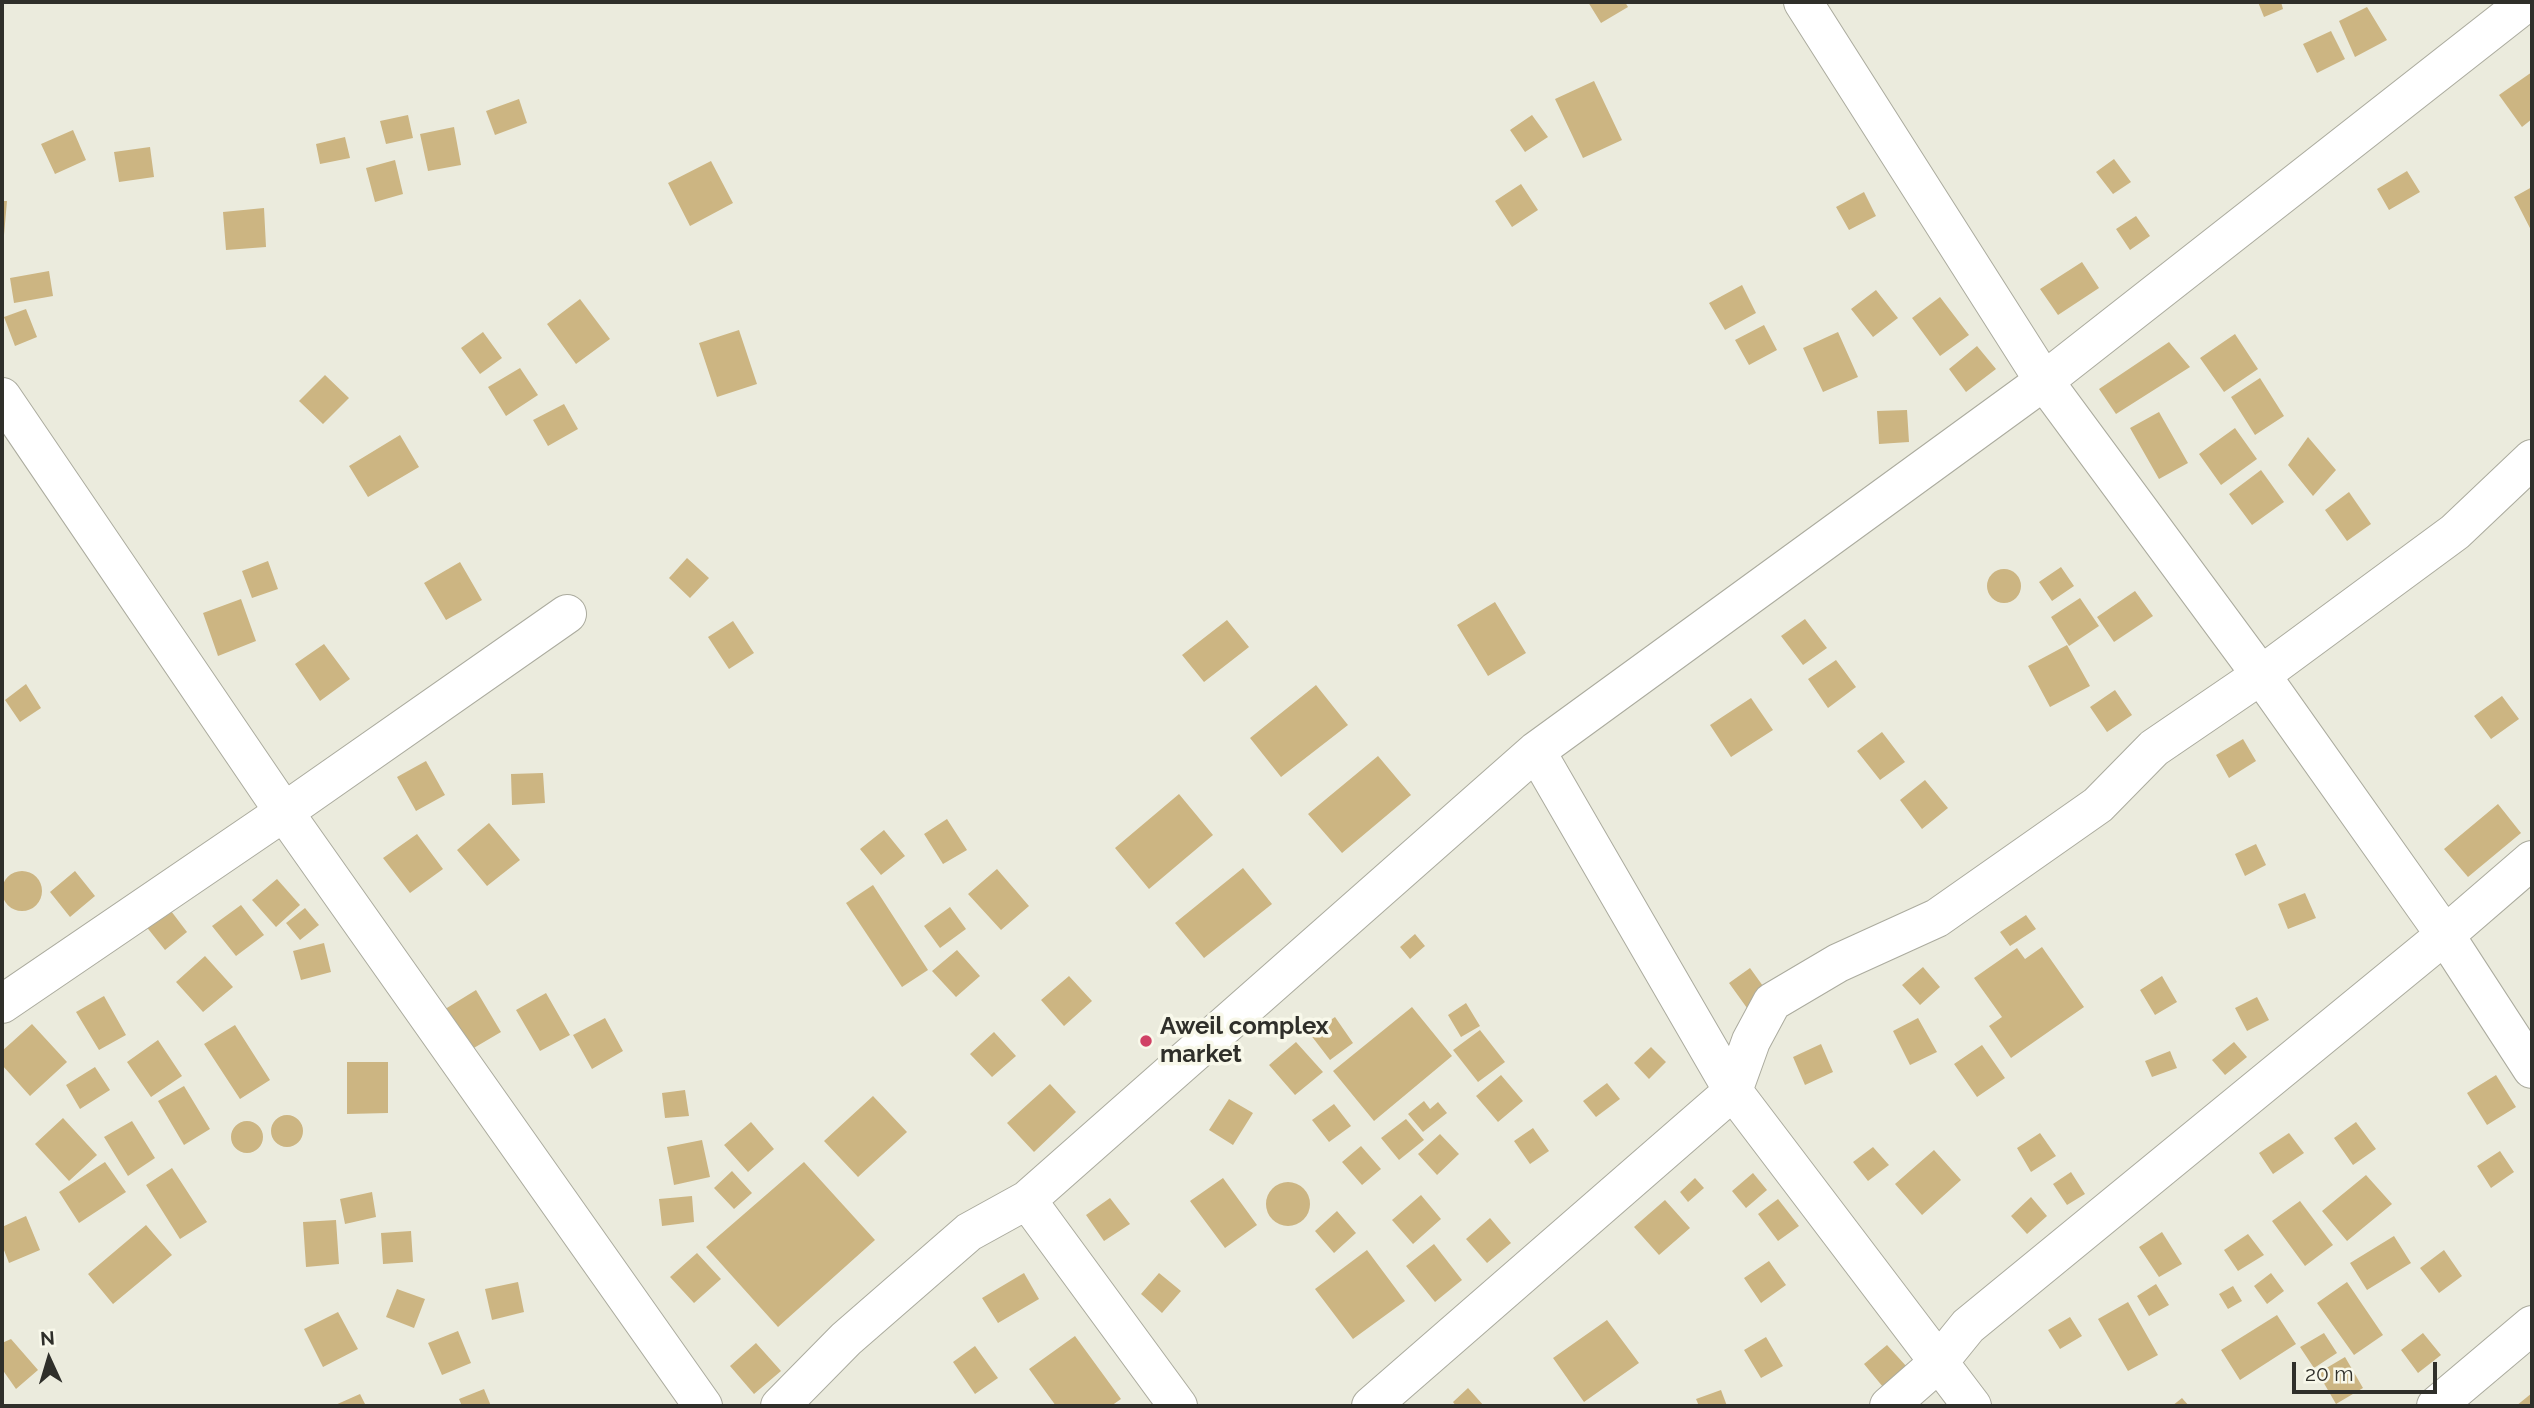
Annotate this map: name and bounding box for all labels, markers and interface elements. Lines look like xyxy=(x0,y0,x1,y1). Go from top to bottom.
place label: Aweil complex market xyxy=(1160,1013,1329,1069)
marker: Aweil complex market xyxy=(1138,1033,1154,1049)
north arrow xyxy=(14,1324,84,1394)
text: N xyxy=(40,1327,56,1350)
scale bar xyxy=(2296,1348,2441,1392)
text: 20 m xyxy=(2305,1361,2353,1386)

